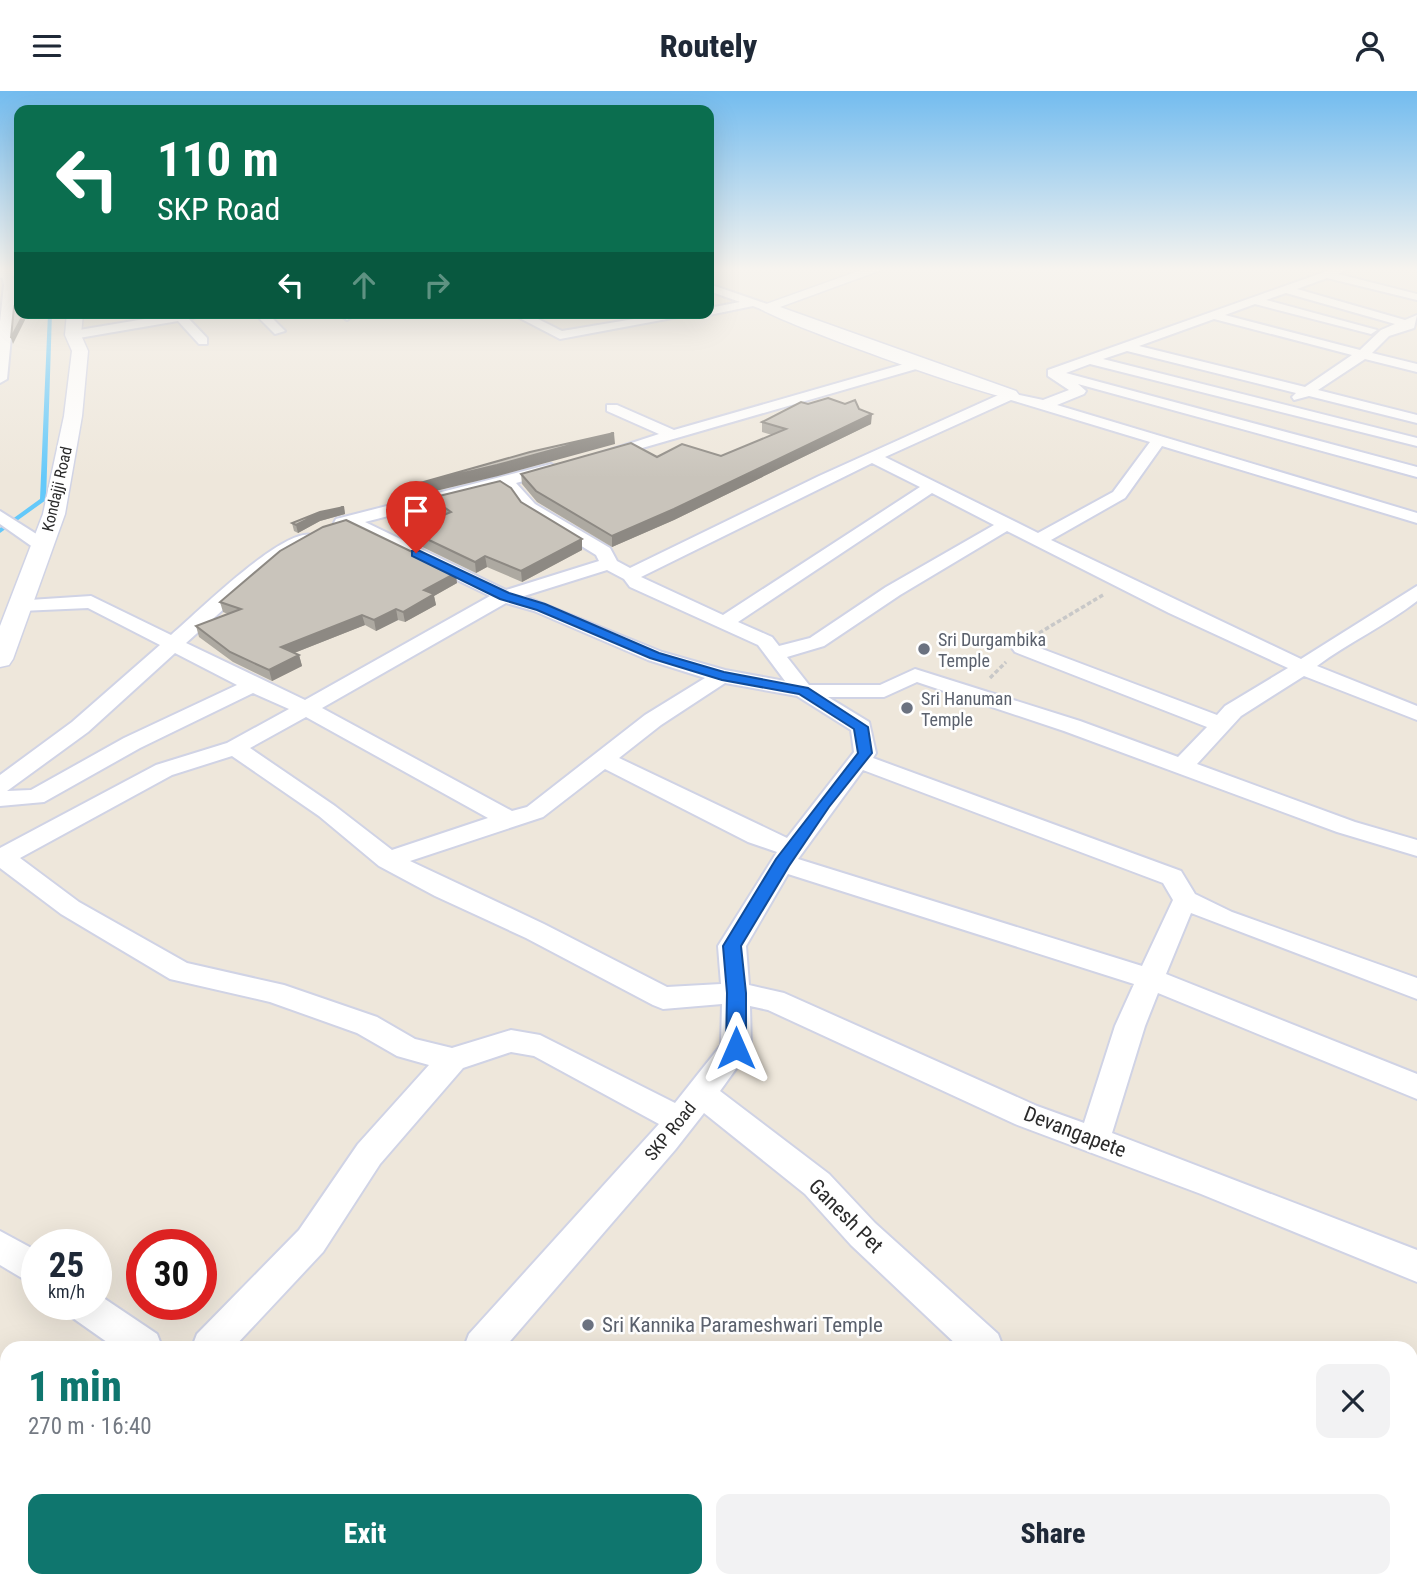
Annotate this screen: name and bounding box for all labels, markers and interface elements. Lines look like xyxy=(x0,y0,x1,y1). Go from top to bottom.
icon: menu xyxy=(28,27,66,65)
text: Routely xyxy=(660,27,757,65)
icon: person xyxy=(1351,27,1389,65)
text: 110 m xyxy=(157,131,279,188)
icon: left xyxy=(42,133,133,224)
text: SKP Road xyxy=(157,190,280,228)
icon: left xyxy=(272,266,310,304)
icon: ahead xyxy=(345,266,383,304)
icon: right xyxy=(418,266,456,304)
street label: Kondajji Road xyxy=(38,445,76,533)
pin xyxy=(386,481,446,553)
icon: arrive xyxy=(397,492,435,530)
place label: Sri Durgambika Temple xyxy=(938,629,1046,671)
marker: Sri Durgambika Temple xyxy=(916,641,932,657)
place label: Sri Hanuman Temple xyxy=(921,688,1012,730)
marker: Sri Hanuman Temple xyxy=(899,700,915,716)
position arrow xyxy=(699,1011,773,1085)
street label: SKP Road xyxy=(640,1097,700,1165)
street label: Devangapete xyxy=(1021,1102,1130,1163)
street label: Ganesh Pet xyxy=(804,1174,888,1258)
speed limit sign: 30 xyxy=(126,1229,217,1320)
text: 25 xyxy=(49,1245,84,1286)
text: km/h xyxy=(48,1281,85,1302)
place label: Sri Kannika Parameshwari Temple xyxy=(602,1313,883,1337)
marker: Sri Kannika Parameshwari Temple xyxy=(580,1317,596,1333)
text: 1 min xyxy=(28,1362,122,1411)
button: close xyxy=(1316,1364,1390,1438)
text: 270 m · 16:40 xyxy=(28,1413,152,1440)
button: Exit xyxy=(28,1494,702,1574)
button: Share xyxy=(716,1494,1390,1574)

